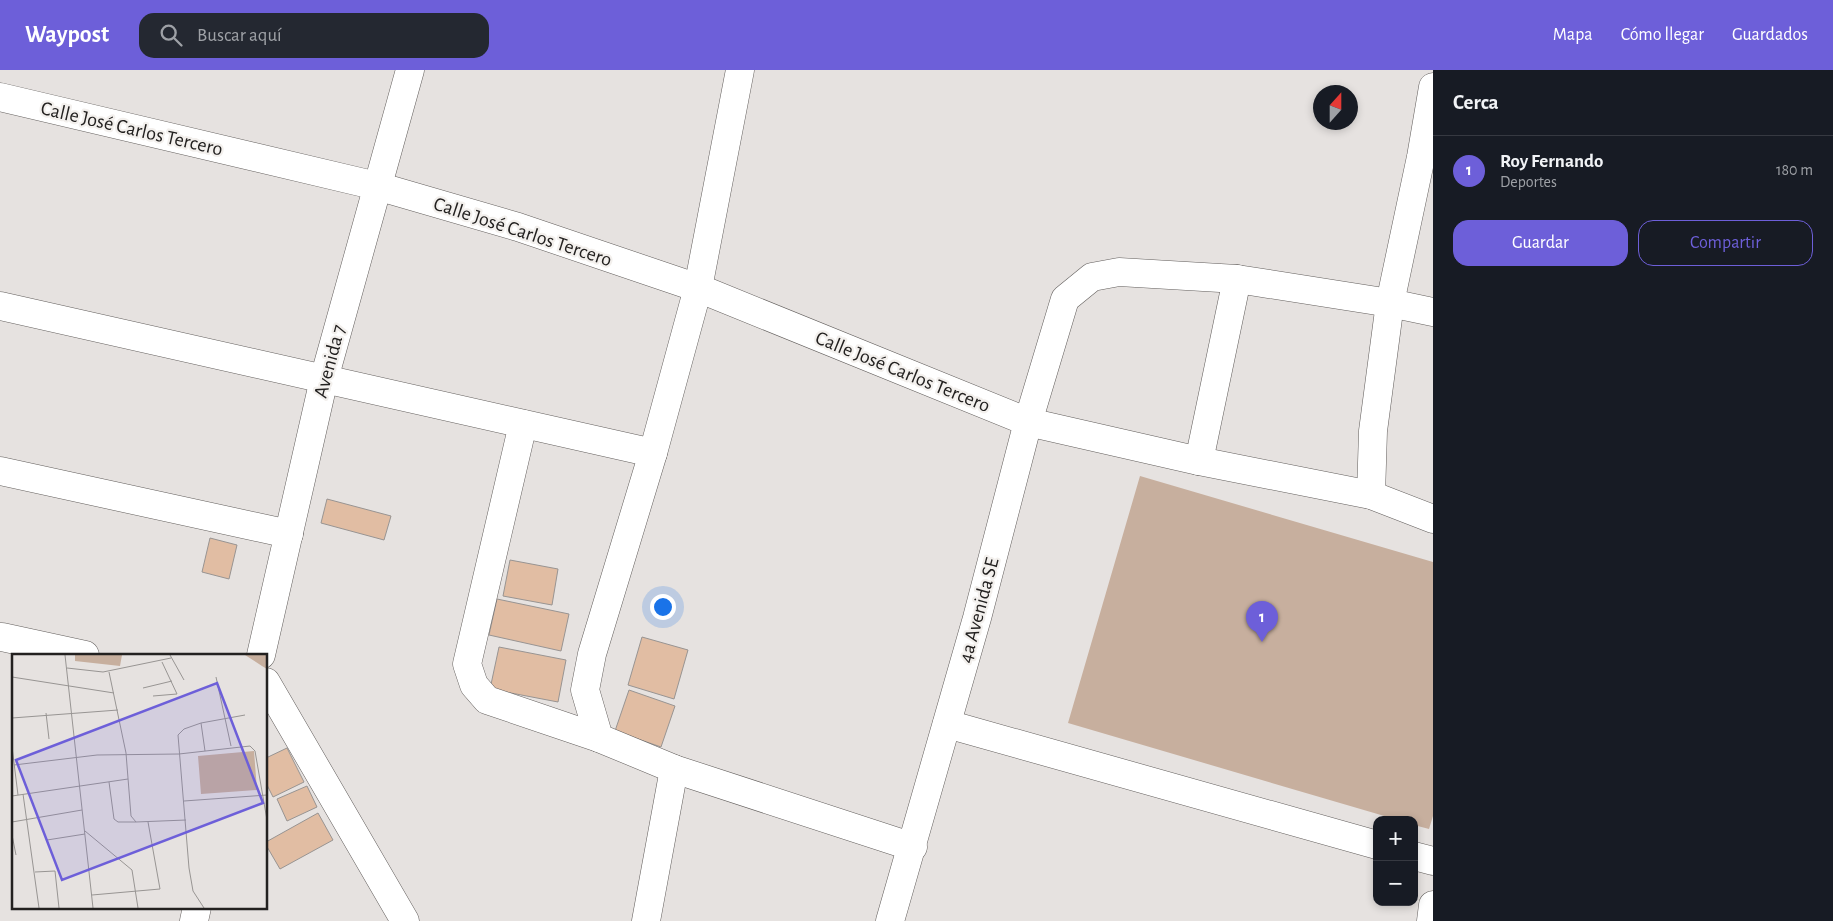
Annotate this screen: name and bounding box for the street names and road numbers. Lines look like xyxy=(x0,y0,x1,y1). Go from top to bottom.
street label: Calle José Carlos Tercero xyxy=(39,98,225,160)
street label: Calle José Carlos Tercero xyxy=(431,194,614,270)
street label: Avenida 7 xyxy=(311,322,349,400)
street label: Calle José Carlos Tercero xyxy=(813,328,993,416)
street label: 4a Avenida SE xyxy=(955,555,1003,665)

